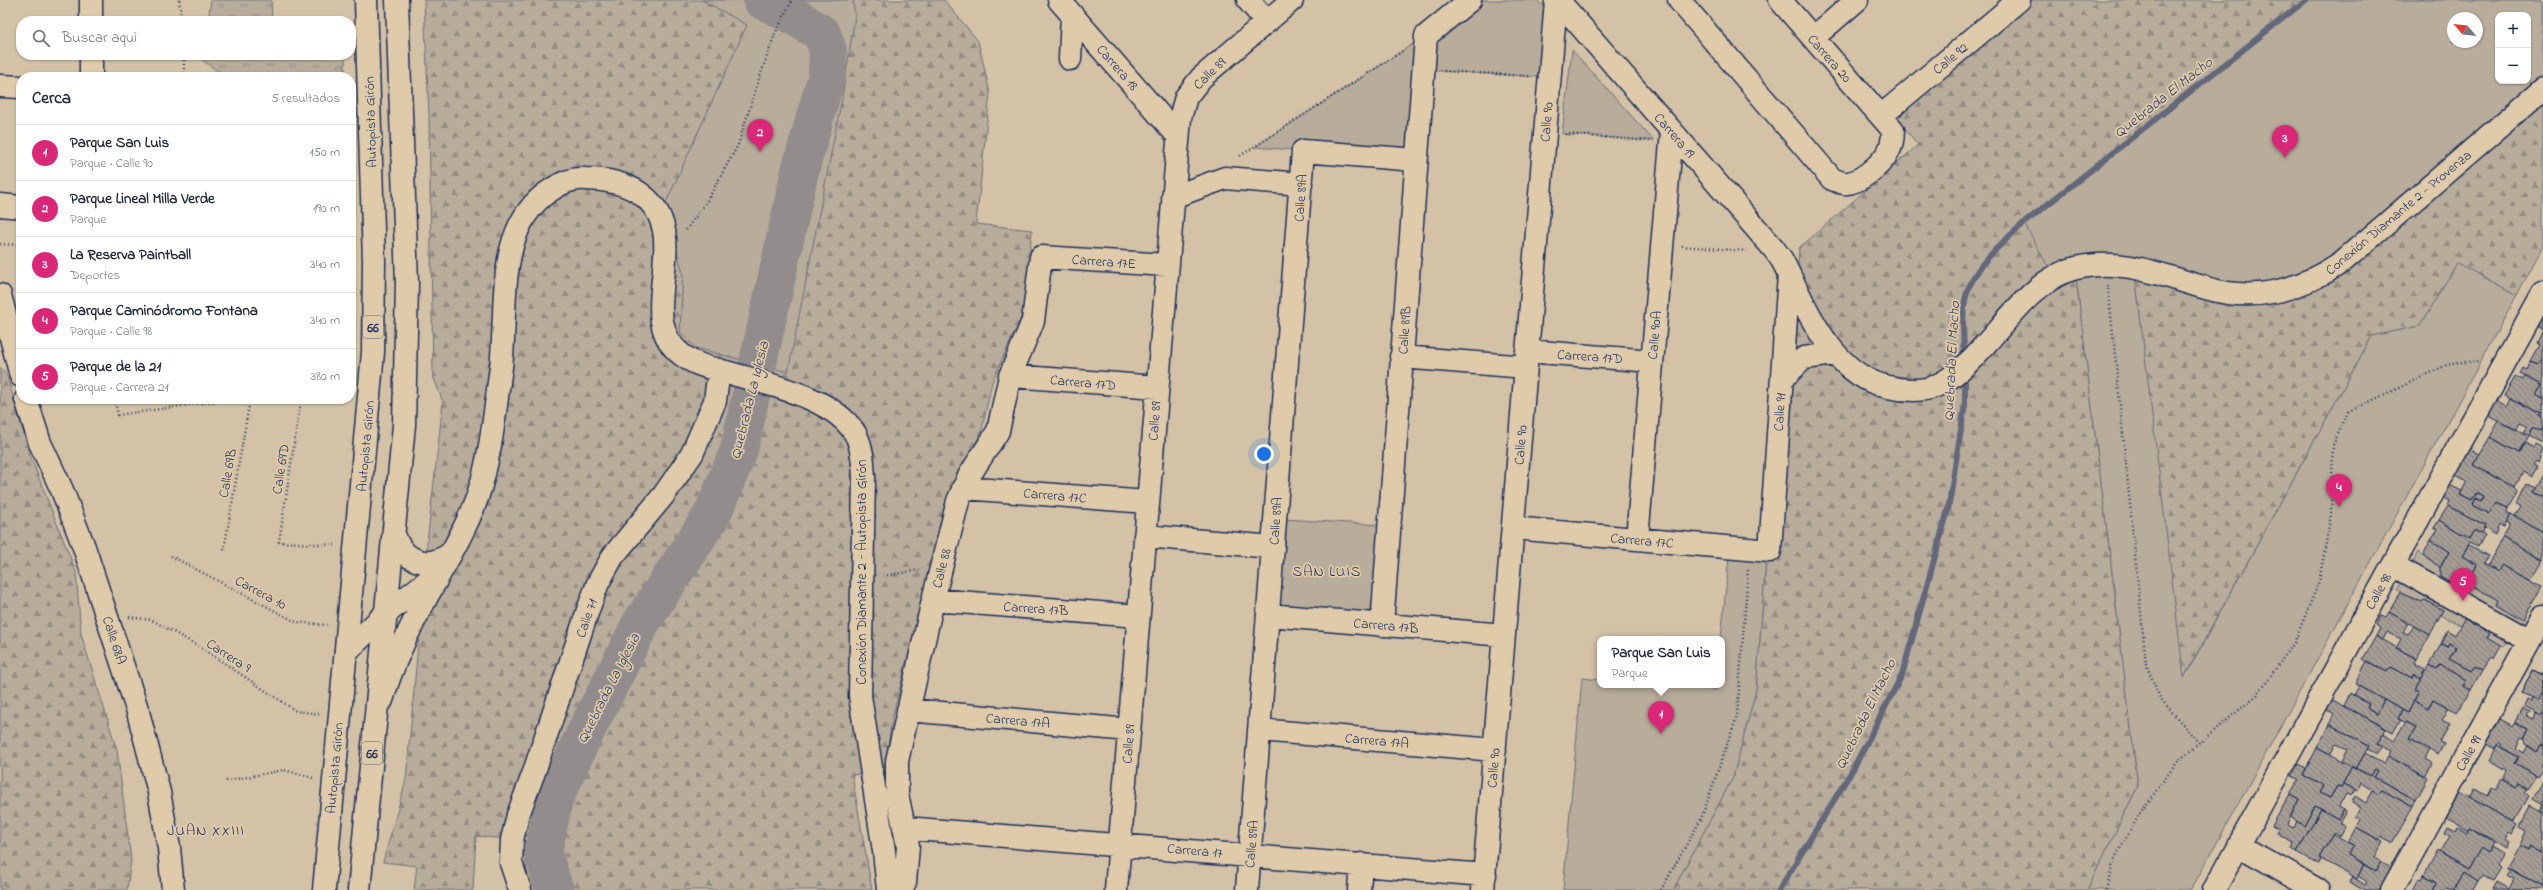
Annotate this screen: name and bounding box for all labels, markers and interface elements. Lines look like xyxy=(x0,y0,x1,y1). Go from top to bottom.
north arrow xyxy=(2447,12,2483,48)
map controls xyxy=(2495,12,2531,84)
button: + xyxy=(2495,12,2531,48)
search box xyxy=(16,16,356,60)
icon: search xyxy=(30,27,52,49)
text: Buscar aquí xyxy=(62,27,137,49)
street label: Carrera 20 xyxy=(1802,30,1856,88)
street label: Calle 92 xyxy=(1929,38,1973,80)
street label: Carrera 18 xyxy=(1091,40,1143,96)
button: − xyxy=(2495,48,2531,84)
water label: Quebrada El Macho xyxy=(2110,51,2219,143)
street label: Calle 89 xyxy=(1189,52,1232,95)
street label: Autopista Girón xyxy=(359,76,384,168)
text: Cerca xyxy=(32,86,71,111)
text: 5 resultados xyxy=(271,89,340,108)
street label: Calle 90 xyxy=(1535,101,1560,143)
street label: Carrera 19 xyxy=(1648,109,1700,164)
pin: 2 xyxy=(747,119,773,152)
pin: 3 xyxy=(2272,125,2298,158)
text: Parque San Luis xyxy=(70,132,169,154)
text: 1 xyxy=(43,143,47,162)
text: 150 m xyxy=(309,143,340,162)
street label: Conexión Diamante 2 - Provenza xyxy=(2321,146,2477,281)
text: Parque · Calle 90 xyxy=(70,154,153,173)
street label: Calle 89A xyxy=(1289,174,1314,223)
text: Parque Lineal Milla Verde xyxy=(70,188,215,210)
text: 2 xyxy=(42,199,48,218)
text: 190 m xyxy=(313,199,340,218)
text: Parque xyxy=(70,210,106,229)
text: La Reserva Paintball xyxy=(70,244,191,266)
street label: Carrera 17E xyxy=(1071,250,1137,275)
text: 3 xyxy=(42,255,48,274)
text: 340 m xyxy=(310,255,340,274)
text: Deportes xyxy=(70,266,120,285)
water label: Quebrada El Macho xyxy=(1938,299,1966,422)
text: Parque Caminódromo Fontana xyxy=(70,300,258,322)
street label: Calle 89B xyxy=(1393,305,1418,355)
street label: Calle 90A xyxy=(1643,310,1668,360)
text: 4 xyxy=(42,311,48,330)
text: 340 m xyxy=(310,311,340,330)
road number: 66 xyxy=(363,316,383,338)
text: Parque · Calle 98 xyxy=(70,322,152,341)
water label: Quebrada La Iglesia xyxy=(725,338,776,462)
street label: Carrera 17D xyxy=(1556,345,1624,370)
text: Parque de la 21 xyxy=(70,356,161,378)
text: 5 xyxy=(41,367,49,386)
text: 380 m xyxy=(311,367,340,386)
street label: Carrera 17D xyxy=(1049,370,1117,397)
text: Parque · Carrera 21 xyxy=(70,378,169,397)
street label: Calle 91 xyxy=(1769,392,1792,432)
street label: Autopista Girón xyxy=(352,400,381,493)
street label: Calle 89 xyxy=(1143,400,1168,442)
street label: Calle 90 xyxy=(1509,424,1534,466)
street label: Calle 69D xyxy=(267,443,296,496)
your location xyxy=(1254,444,1274,464)
street label: Calle 69B xyxy=(214,447,243,499)
street label: Conexión Diamante 2 - Autopista Girón xyxy=(852,459,873,685)
pin: 4 xyxy=(2326,474,2352,507)
street label: Carrera 17C xyxy=(1022,483,1088,510)
street label: Calle 89A xyxy=(1264,497,1289,546)
street label: Carrera 17C xyxy=(1609,528,1675,555)
street label: Calle 88 xyxy=(927,546,958,590)
district label: SAN LUIS xyxy=(1293,561,1361,583)
pin: 5 xyxy=(2450,568,2476,601)
street label: Calle 98 xyxy=(2361,569,2398,614)
street label: Carrera 10 xyxy=(231,571,290,616)
street label: Calle 71 xyxy=(571,596,604,641)
street label: Carrera 17B xyxy=(1003,597,1069,622)
street label: Carrera 17B xyxy=(1352,613,1419,640)
street label: Calle 68A xyxy=(96,614,131,667)
water label: Quebrada La Iglesia xyxy=(572,629,647,748)
street label: Carrera 9 xyxy=(202,634,255,679)
popup xyxy=(1597,636,1725,688)
text: Parque San Luis xyxy=(1611,642,1711,664)
water label: Quebrada El Macho xyxy=(1830,655,1903,773)
text: Parque xyxy=(1611,664,1648,683)
pin: 1 xyxy=(1648,701,1674,734)
street label: Carrera 17A xyxy=(985,708,1051,735)
street label: Autopista Girón xyxy=(321,722,350,815)
street label: Calle 89 xyxy=(1117,723,1142,765)
street label: Carrera 17A xyxy=(1344,728,1410,755)
street label: Calle 99 xyxy=(2451,731,2488,776)
road number: 66 xyxy=(362,742,382,764)
street label: Calle 90 xyxy=(1482,747,1507,789)
street label: Calle 89A xyxy=(1240,819,1265,869)
district label: JUAN XXIII xyxy=(167,820,245,842)
street label: Carrera 17 xyxy=(1166,839,1224,864)

